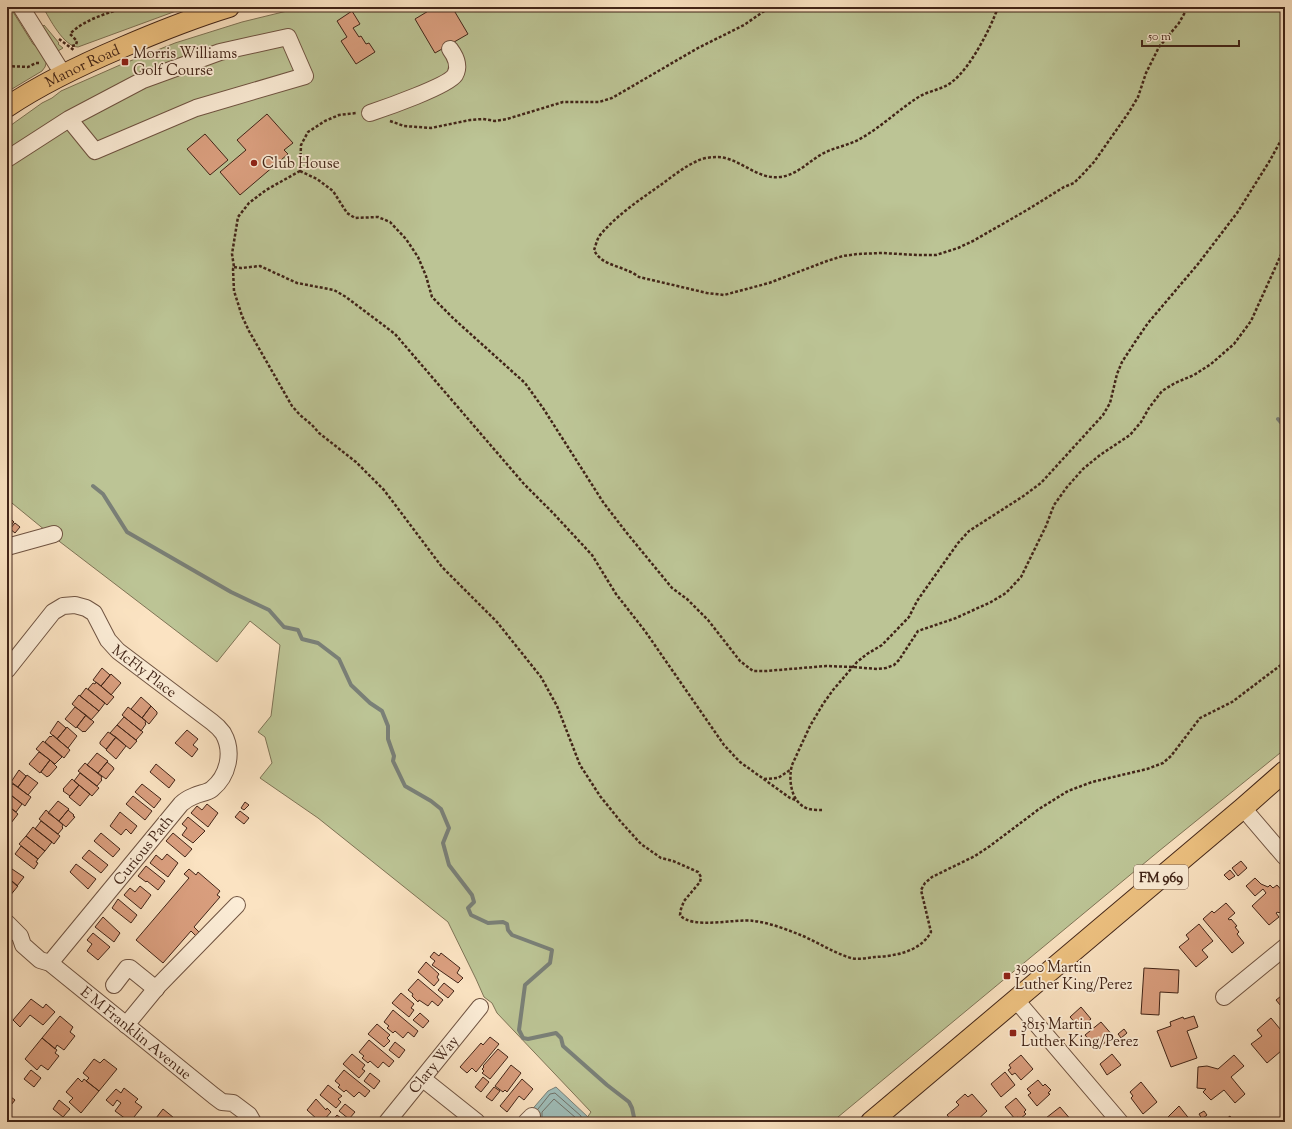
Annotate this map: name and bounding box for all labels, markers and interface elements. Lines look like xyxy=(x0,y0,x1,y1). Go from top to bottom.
scale bar xyxy=(1142,22,1239,48)
text: 50 m xyxy=(1147,28,1171,46)
street label: Manor Road xyxy=(42,40,124,94)
place label: Morris Williams Golf Course xyxy=(133,44,237,82)
marker: Morris Williams Golf Course xyxy=(120,57,130,67)
place label: Club House xyxy=(262,154,340,175)
marker: Club House xyxy=(249,158,259,168)
street label: McFly Place xyxy=(107,641,180,704)
street label: Curious Path xyxy=(109,811,179,891)
road number: FM 969 xyxy=(1134,865,1188,889)
place label: 3900 Martin Luther King/Perez xyxy=(1015,958,1133,996)
marker: 3900 Martin Luther King/Perez xyxy=(1002,971,1012,981)
street label: E M Franklin Avenue xyxy=(75,983,195,1086)
place label: 3815 Martin Luther King/Perez xyxy=(1021,1015,1139,1053)
marker: 3815 Martin Luther King/Perez xyxy=(1008,1028,1018,1038)
street label: Clary Way xyxy=(405,1031,465,1099)

